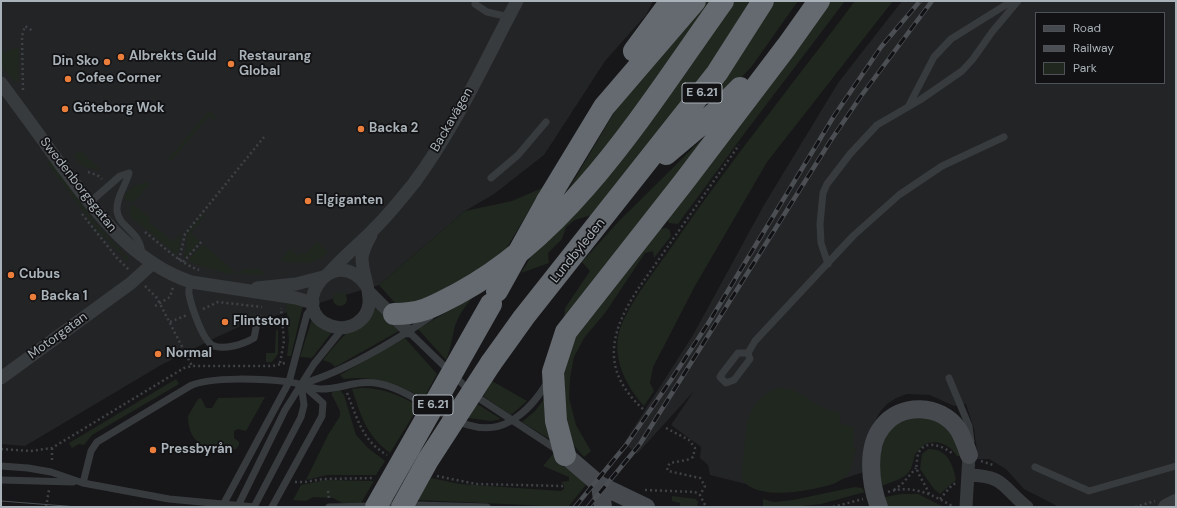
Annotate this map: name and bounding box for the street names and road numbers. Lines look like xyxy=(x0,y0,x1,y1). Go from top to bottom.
road number: E 6.21 xyxy=(682,83,722,103)
street label: Backavägen xyxy=(427,85,477,155)
street label: Swedenborgsgatan xyxy=(36,135,120,235)
street label: Lundbyleden xyxy=(547,216,609,286)
street label: Motorgatan xyxy=(25,309,91,363)
road number: E 6.21 xyxy=(413,395,453,415)

